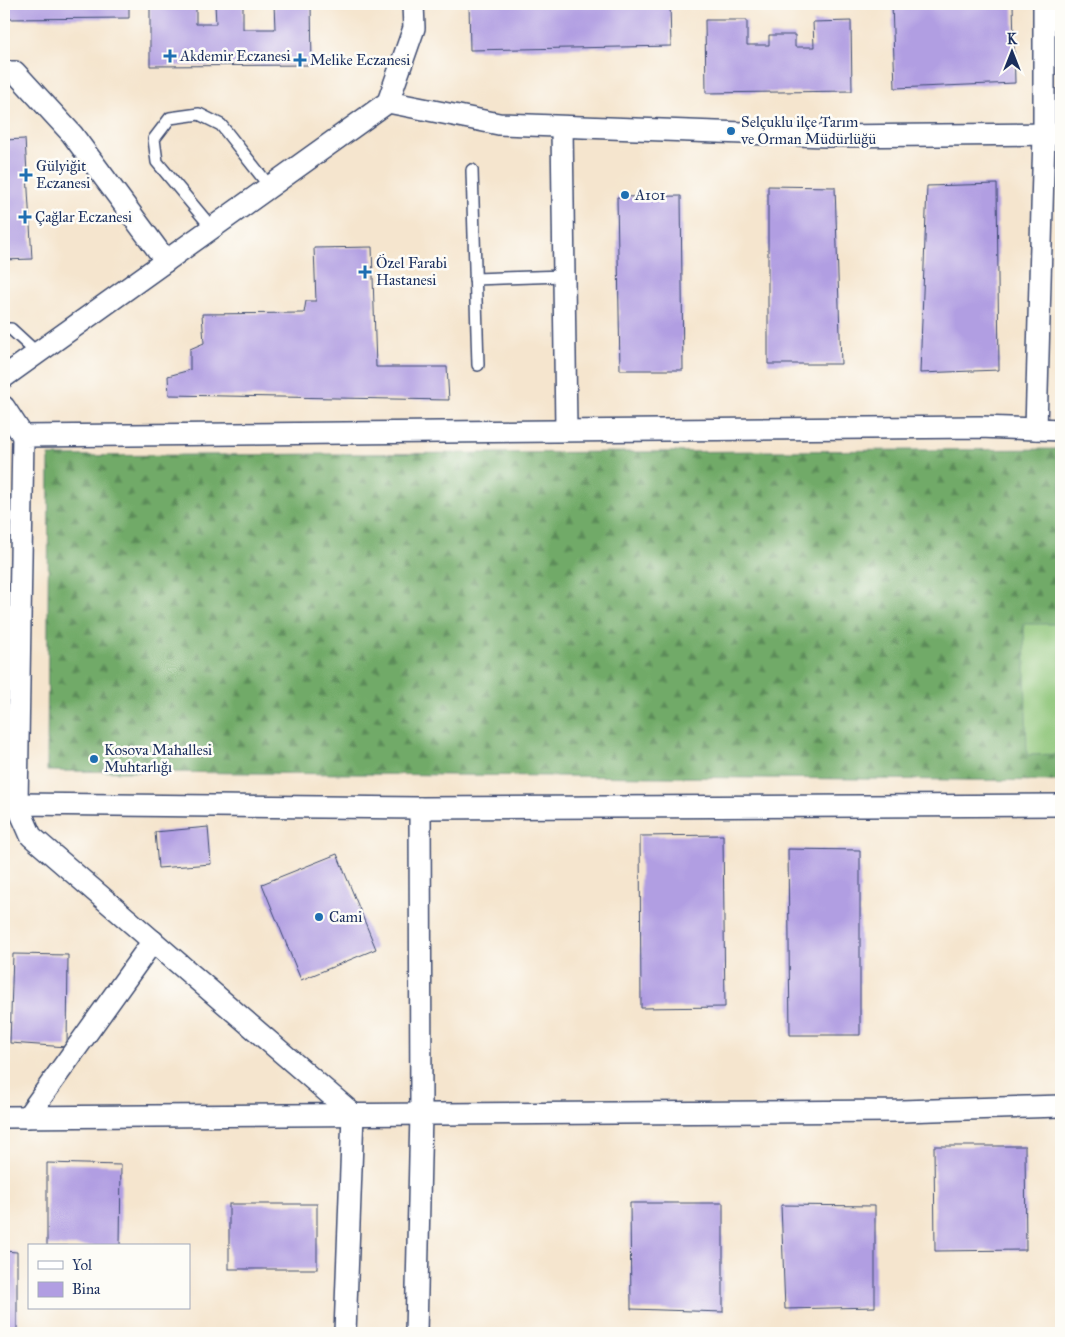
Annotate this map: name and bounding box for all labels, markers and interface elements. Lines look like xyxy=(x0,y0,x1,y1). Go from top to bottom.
north arrow xyxy=(988,28,1038,78)
text: K xyxy=(1007,31,1018,48)
place label: Akdemir Eczanesi xyxy=(179,47,291,65)
marker: Akdemir Eczanesi xyxy=(164,50,176,62)
place label: Melike Eczanesi xyxy=(310,51,410,69)
marker: Melike Eczanesi xyxy=(294,54,306,66)
place label: Selçuklu ilçe Tarım ve Orman Müdürlüğü xyxy=(740,113,876,148)
marker: Selçuklu ilçe Tarım ve Orman Müdürlüğü xyxy=(725,125,737,137)
place label: Gülyiğit Eczanesi xyxy=(36,157,90,192)
marker: Gülyiğit Eczanesi xyxy=(20,169,32,181)
place label: A101 xyxy=(634,186,666,204)
marker: A101 xyxy=(619,189,631,201)
place label: Çağlar Eczanesi xyxy=(35,208,132,226)
marker: Çağlar Eczanesi xyxy=(19,211,31,223)
place label: Özel Farabi Hastanesi xyxy=(376,253,447,289)
marker: Özel Farabi Hastanesi xyxy=(358,265,372,279)
place label: Kosova Mahallesi Muhtarlığı xyxy=(104,741,212,776)
marker: Kosova Mahallesi Muhtarlığı xyxy=(88,753,100,765)
place label: Cami xyxy=(329,908,362,926)
marker: Cami xyxy=(313,911,325,923)
legend xyxy=(28,1244,190,1310)
text: Yol xyxy=(72,1256,93,1274)
text: Bina xyxy=(72,1280,101,1298)

